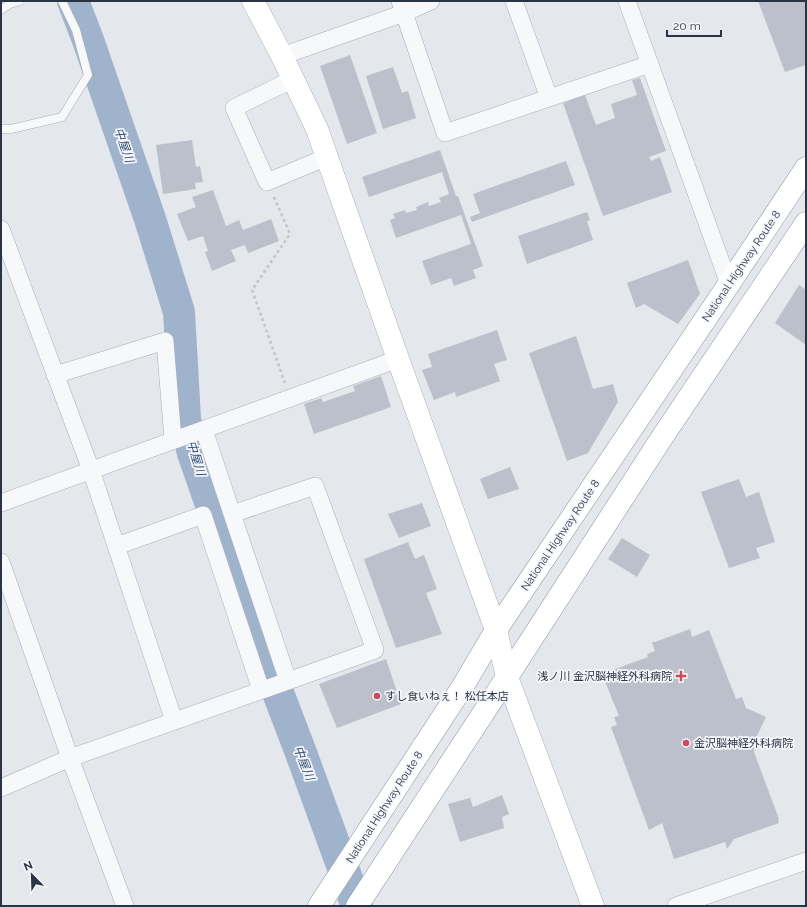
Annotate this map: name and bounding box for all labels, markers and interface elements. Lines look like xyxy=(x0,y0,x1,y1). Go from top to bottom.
scale bar xyxy=(667,12,721,38)
text: 20 m xyxy=(673,19,701,33)
water label: 中屋川 xyxy=(112,126,137,166)
street label: National Highway Route 8 xyxy=(699,208,783,324)
water label: 中屋川 xyxy=(184,439,209,479)
street label: National Highway Route 8 xyxy=(518,477,602,593)
place label: 浅ノ川 金沢脳神経外科病院 xyxy=(537,670,672,683)
marker: 浅ノ川 金沢脳神経外科病院 xyxy=(675,670,687,682)
place label: すし食いねぇ！ 松任本店 xyxy=(385,690,509,703)
marker: すし食いねぇ！ 松任本店 xyxy=(372,691,382,701)
place label: 金沢脳神経外科病院 xyxy=(694,737,793,750)
marker: 金沢脳神経外科病院 xyxy=(681,738,691,748)
water label: 中屋川 xyxy=(291,744,318,784)
street label: National Highway Route 8 xyxy=(343,749,426,866)
north arrow xyxy=(12,855,52,895)
text: N xyxy=(22,859,35,874)

